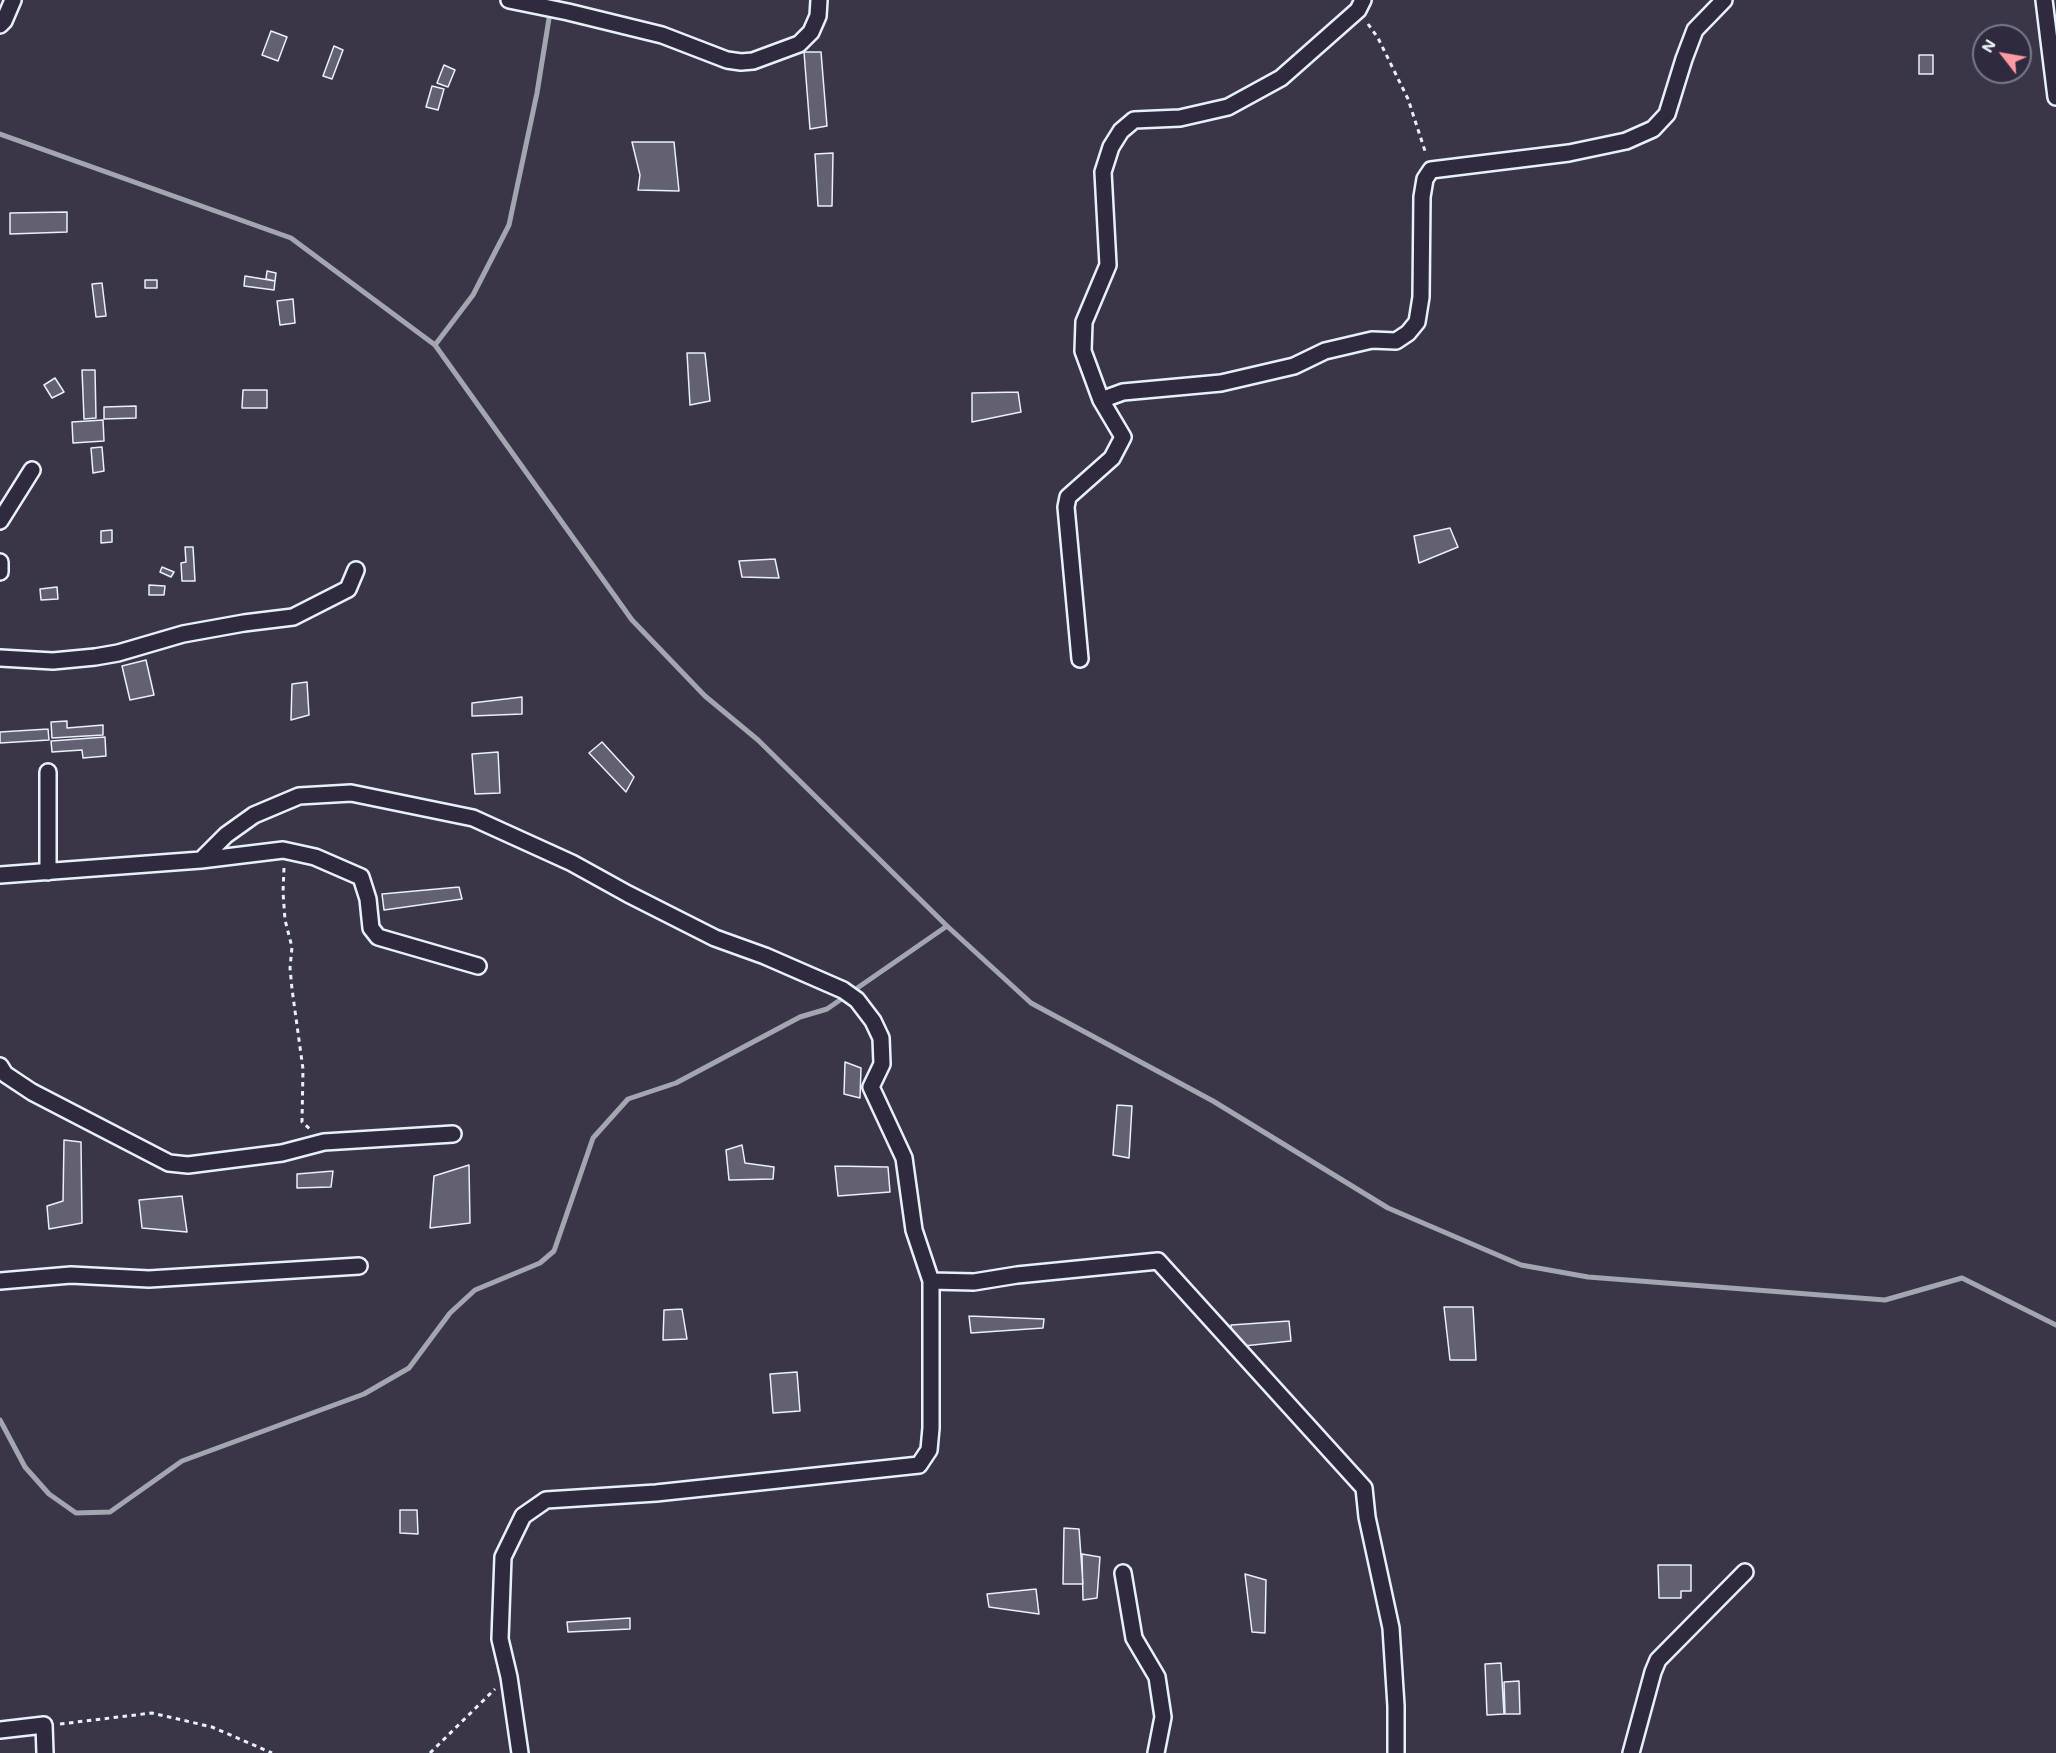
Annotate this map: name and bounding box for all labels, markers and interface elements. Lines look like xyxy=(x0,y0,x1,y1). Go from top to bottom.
north arrow xyxy=(1972,24,2032,84)
text: N xyxy=(1976,35,2000,56)

